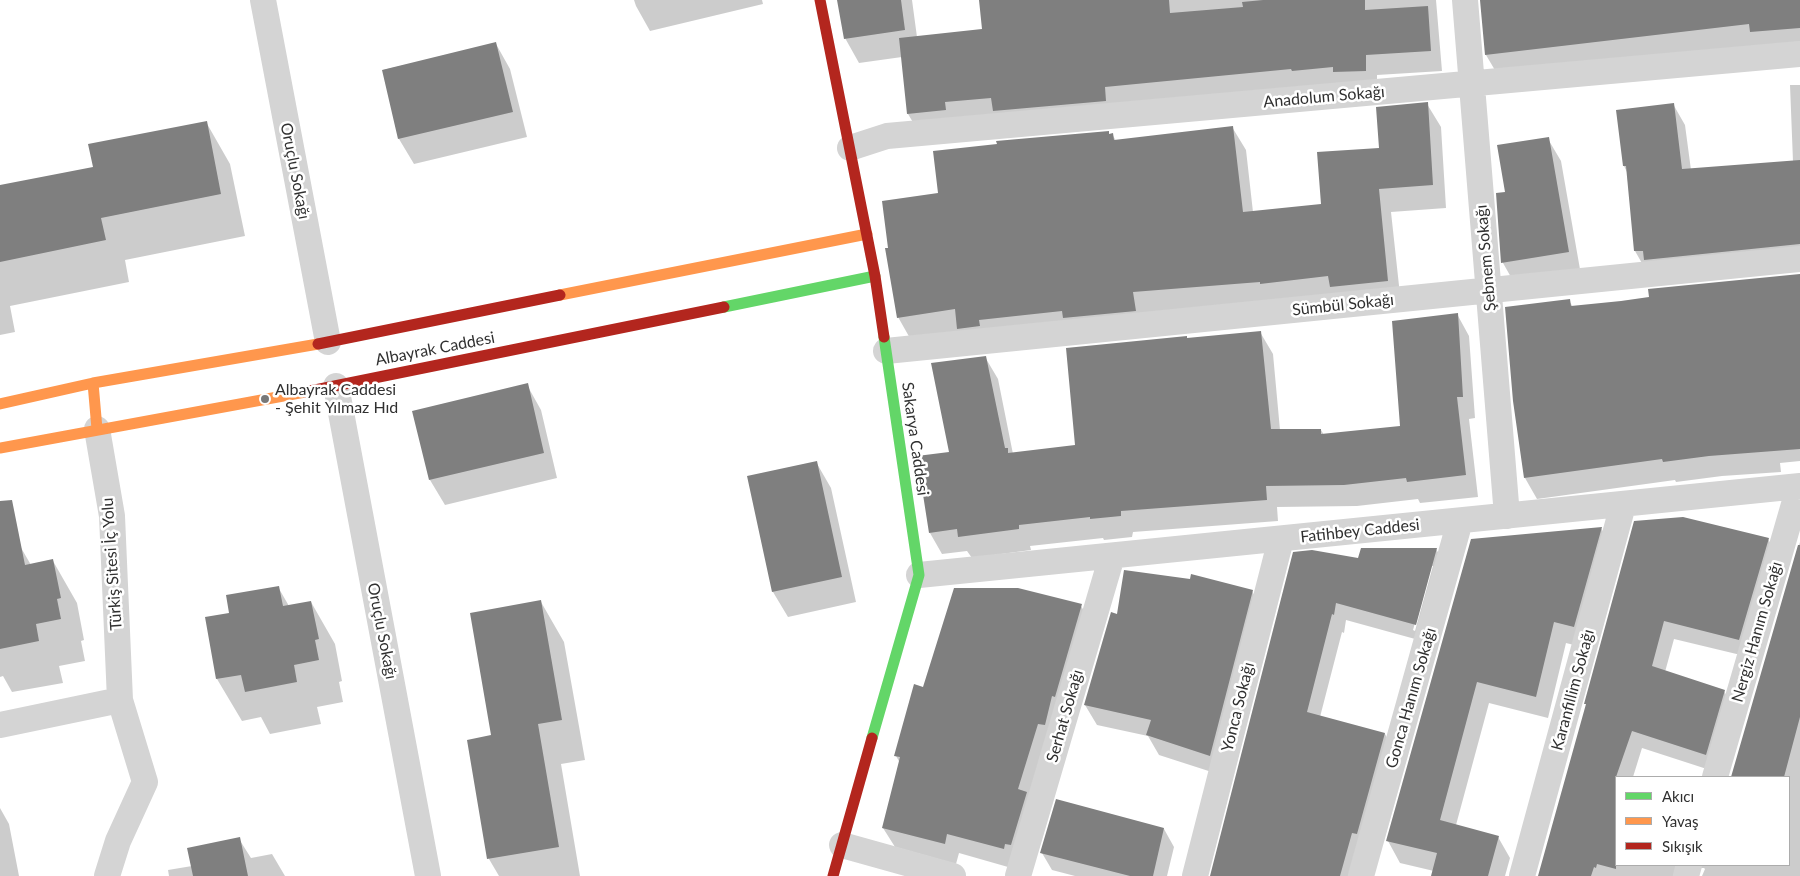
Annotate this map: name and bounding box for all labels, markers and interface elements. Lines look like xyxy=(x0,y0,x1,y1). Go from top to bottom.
street label: Anadolum Sokağı xyxy=(1263,82,1385,112)
street label: Oruçlu Sokağı xyxy=(276,121,314,221)
street label: Şebnem Sokağı xyxy=(1472,204,1500,312)
street label: Sümbül Sokağı xyxy=(1291,290,1395,320)
street label: Albayrak Caddesi xyxy=(374,328,496,370)
place label: Albayrak Caddesi - Şehit Yılmaz Hıd xyxy=(275,380,398,418)
street label: Sakarya Caddesi xyxy=(898,381,932,497)
marker: Albayrak Caddesi - Şehit Yılmaz Hıd xyxy=(259,393,271,405)
street label: Türkiş Sitesi İç Yolu xyxy=(98,497,126,631)
street label: Fatihbey Caddesi xyxy=(1299,515,1421,547)
street label: Nergiz Hanım Sokağı xyxy=(1728,559,1786,705)
street label: Oruçlu Sokağı xyxy=(363,581,401,681)
street label: Gonca Hanım Sokağı xyxy=(1382,626,1440,770)
street label: Karanfillim Sokağı xyxy=(1548,627,1598,753)
street label: Yonca Sokağı xyxy=(1218,660,1258,754)
street label: Serhat Sokağı xyxy=(1043,667,1087,765)
legend xyxy=(1615,776,1790,866)
text: Akıcı xyxy=(1662,787,1694,805)
text: Yavaş xyxy=(1662,812,1699,830)
text: Sıkışık xyxy=(1662,837,1703,855)

